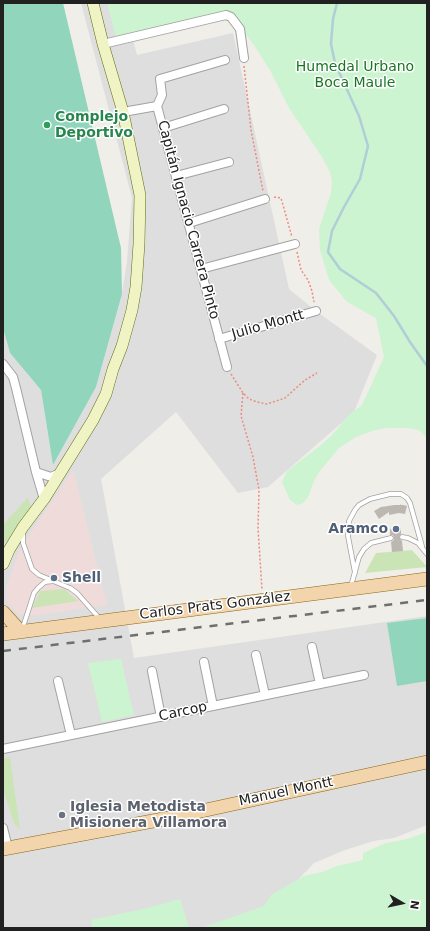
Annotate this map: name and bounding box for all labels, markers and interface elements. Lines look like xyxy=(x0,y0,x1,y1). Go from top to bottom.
park label: Humedal Urbano Boca Maule xyxy=(296,59,414,92)
place label: Complejo Deportivo xyxy=(55,109,133,142)
street label: Capitán Ignacio Carrera Pinto xyxy=(153,119,223,321)
marker: Complejo Deportivo xyxy=(42,120,52,130)
street label: Julio Montt xyxy=(230,307,306,343)
place label: Aramco xyxy=(328,521,388,537)
marker: Aramco xyxy=(391,524,401,534)
place label: Shell xyxy=(62,570,101,586)
marker: Shell xyxy=(49,573,59,583)
street label: Carlos Prats González xyxy=(138,588,292,624)
street label: Carcop xyxy=(157,699,209,725)
street label: Manuel Montt xyxy=(237,774,335,810)
place label: Iglesia Metodista Misionera Villamora xyxy=(70,799,227,832)
marker: Iglesia Metodista Misionera Villamora xyxy=(57,810,67,820)
north arrow xyxy=(382,883,422,923)
text: N xyxy=(407,899,421,911)

